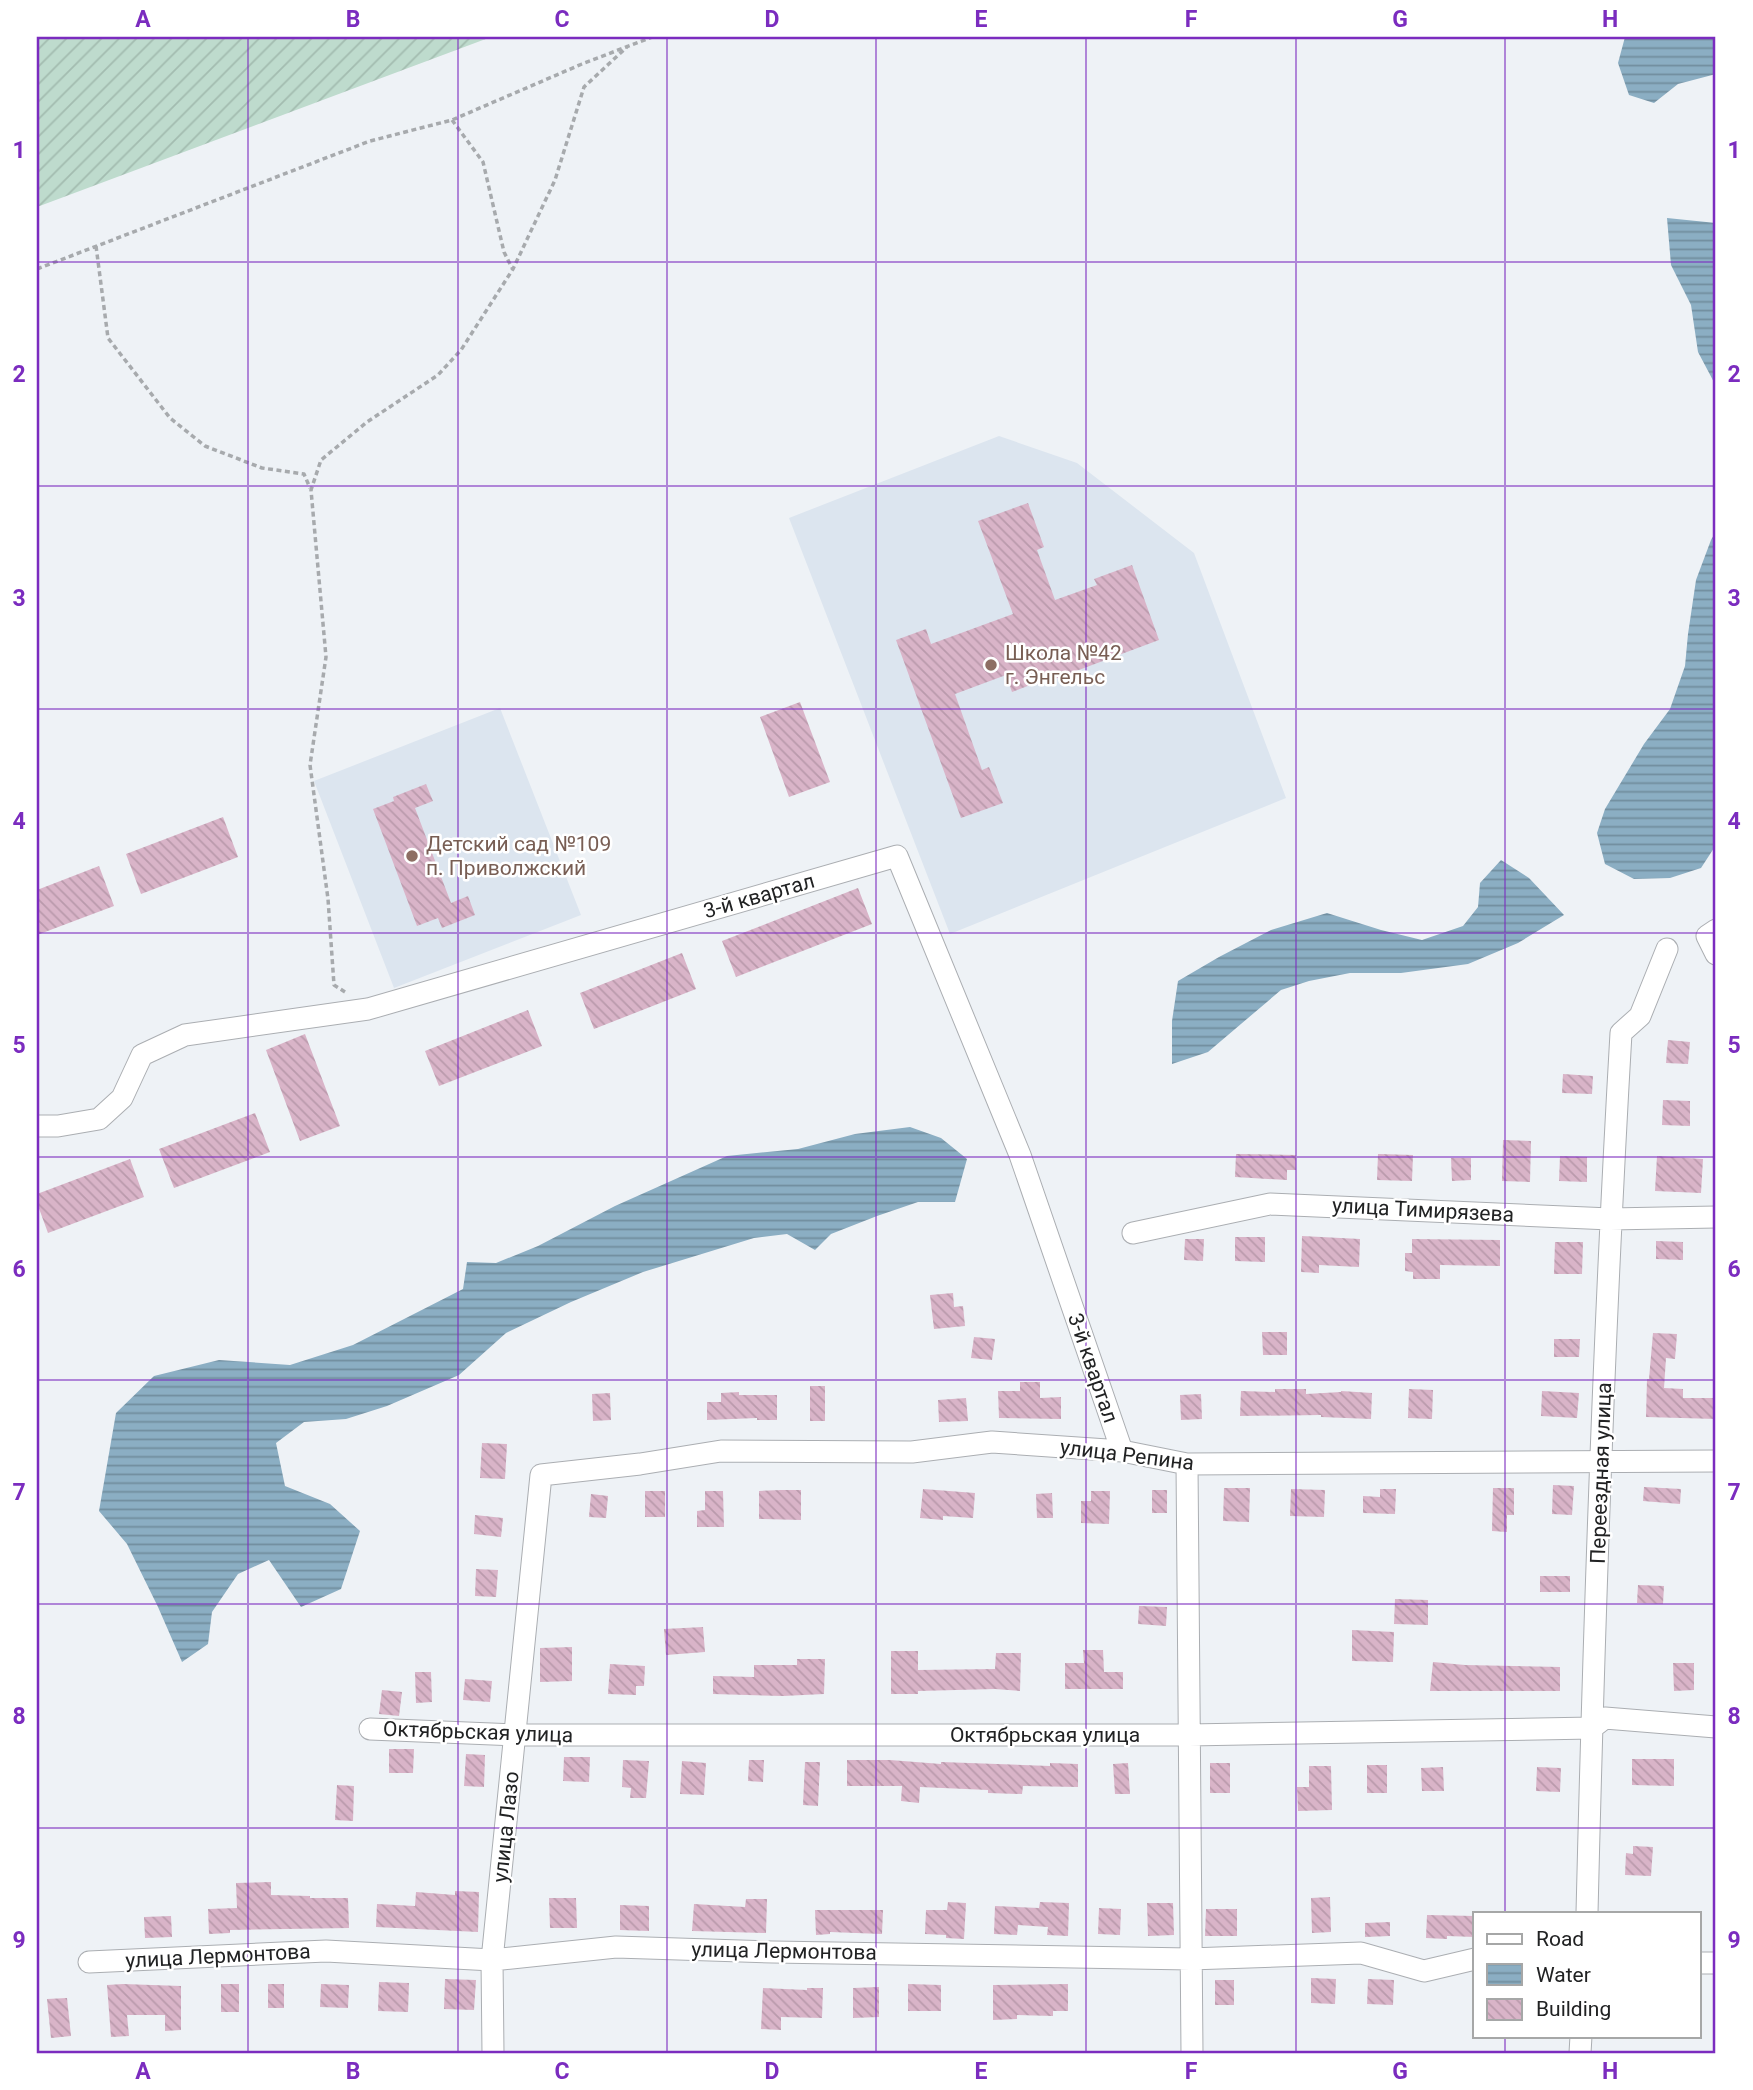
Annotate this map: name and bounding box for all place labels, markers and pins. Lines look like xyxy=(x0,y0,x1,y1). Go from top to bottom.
place label: Школа №42 г. Энгельс xyxy=(1005,641,1122,689)
marker: Школа №42 г. Энгельс xyxy=(983,657,999,673)
place label: Детский сад №109 п. Приволжский xyxy=(426,832,611,880)
marker: Детский сад №109 п. Приволжский xyxy=(404,848,420,864)

